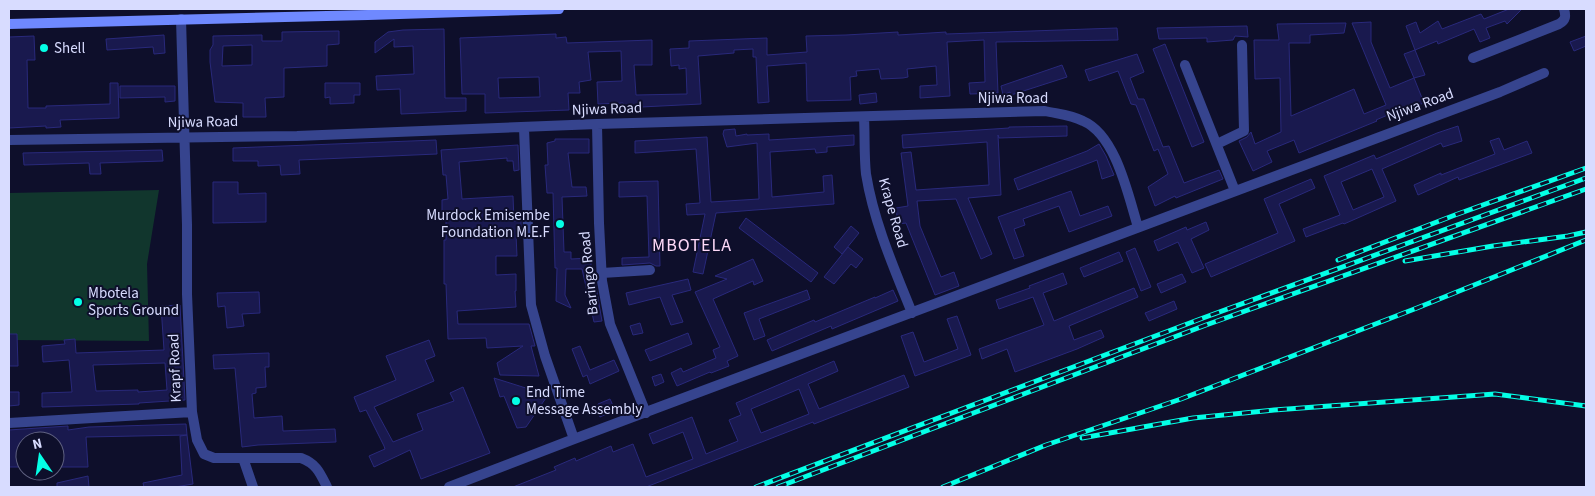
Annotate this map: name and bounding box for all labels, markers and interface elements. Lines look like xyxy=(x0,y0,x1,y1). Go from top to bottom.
place label: Shell xyxy=(54,38,85,59)
marker: Shell xyxy=(38,42,50,54)
street label: Njiwa Road xyxy=(1383,83,1457,127)
street label: Njiwa Road xyxy=(978,88,1048,109)
street label: Njiwa Road xyxy=(571,97,643,121)
street label: Njiwa Road xyxy=(168,111,238,133)
street label: Krape Road xyxy=(873,175,913,251)
place label: Murdock Emisembe Foundation M.E.F xyxy=(426,205,551,243)
marker: Murdock Emisembe Foundation M.E.F xyxy=(554,218,566,230)
street label: Baringo Road xyxy=(574,230,604,316)
district label: MBOTELA xyxy=(652,233,732,258)
place label: Mbotela Sports Ground xyxy=(88,283,179,321)
marker: Mbotela Sports Ground xyxy=(72,296,84,308)
street label: Krapf Road xyxy=(163,333,187,403)
place label: End Time Message Assembly xyxy=(526,382,642,420)
marker: End Time Message Assembly xyxy=(510,395,522,407)
north arrow xyxy=(15,431,65,481)
text: N xyxy=(31,434,44,455)

